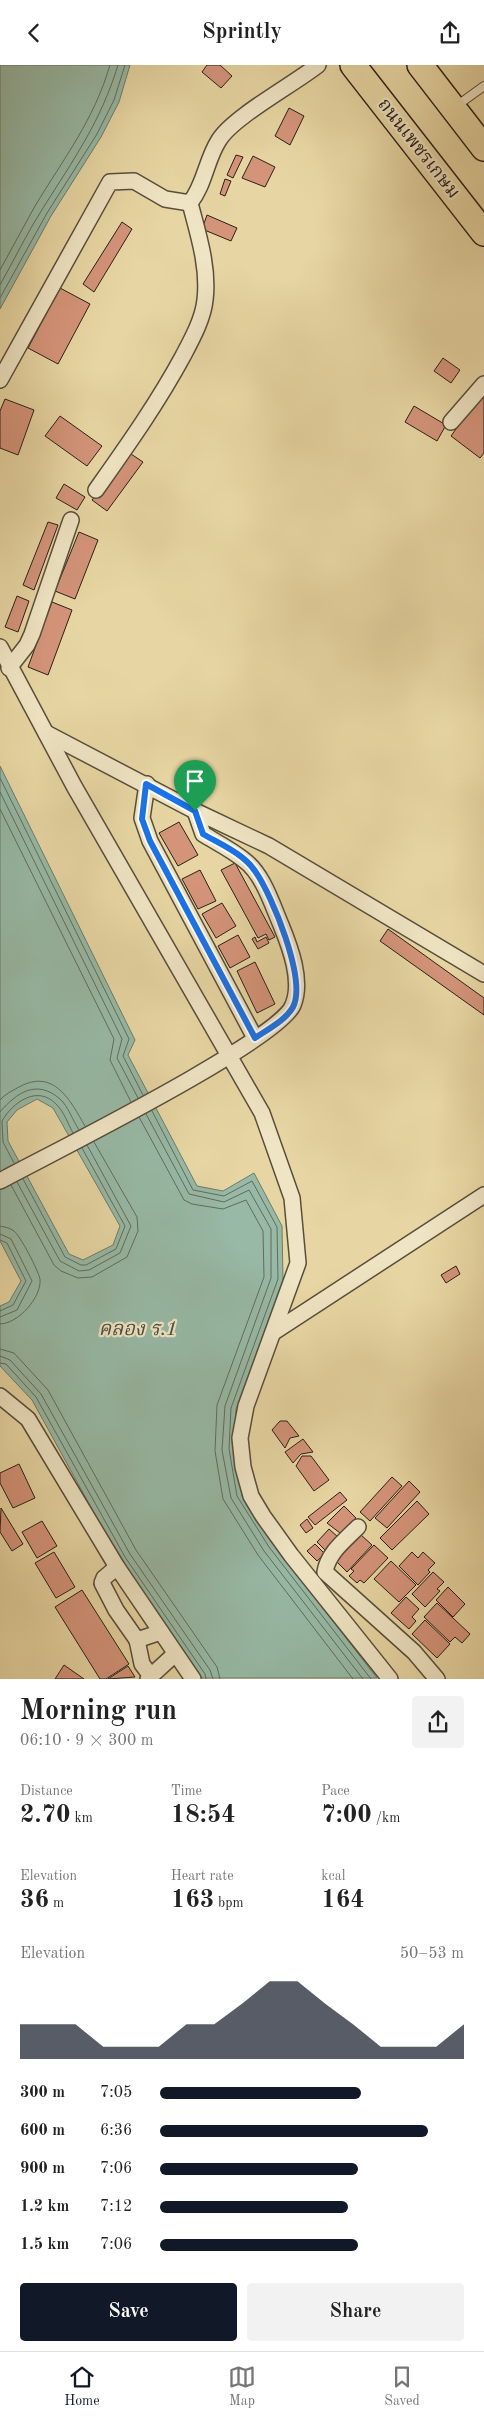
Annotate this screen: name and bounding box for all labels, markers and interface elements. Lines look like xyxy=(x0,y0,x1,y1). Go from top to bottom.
icon: back xyxy=(20,19,48,47)
icon: share xyxy=(436,19,464,47)
text: Sprintly xyxy=(202,21,282,43)
street label: ถนนเพชรเกษม xyxy=(373,96,463,202)
pin xyxy=(174,760,216,811)
icon: arrive xyxy=(181,767,209,795)
water label: คลอง ร.1 xyxy=(98,1320,178,1340)
button: share xyxy=(412,1696,464,1748)
text: Morning run xyxy=(20,1698,177,1726)
text: 06:10 · 9 × 300 m xyxy=(20,1733,153,1749)
text: Distance xyxy=(20,1784,73,1798)
text: Time xyxy=(171,1784,202,1798)
text: Pace xyxy=(321,1784,350,1798)
text: 2.70 xyxy=(20,1803,71,1828)
text: 18:54 xyxy=(171,1803,236,1828)
text: 7:00 xyxy=(321,1803,372,1828)
text: km xyxy=(71,1811,93,1825)
text: /km xyxy=(372,1811,400,1825)
text: Elevation xyxy=(20,1869,77,1883)
text: Heart rate xyxy=(171,1869,234,1883)
text: kcal xyxy=(321,1869,345,1883)
text: 36 xyxy=(20,1888,49,1913)
text: 163 xyxy=(171,1888,214,1913)
text: 164 xyxy=(321,1888,365,1913)
text: m xyxy=(49,1896,64,1910)
text: bpm xyxy=(214,1896,244,1910)
text: Elevation xyxy=(20,1946,85,1962)
text: 50–53 m xyxy=(400,1946,464,1962)
text: 300 m xyxy=(20,2085,65,2101)
text: 7:05 xyxy=(100,2085,132,2101)
text: 600 m xyxy=(20,2123,65,2139)
text: 6:36 xyxy=(100,2123,132,2139)
text: 900 m xyxy=(20,2161,65,2177)
text: 7:06 xyxy=(100,2161,132,2177)
text: 1.2 km xyxy=(20,2199,69,2215)
text: 7:12 xyxy=(100,2199,132,2215)
text: 1.5 km xyxy=(20,2237,69,2253)
text: 7:06 xyxy=(100,2237,132,2253)
button: Save xyxy=(20,2283,237,2341)
button: Share xyxy=(247,2283,464,2341)
tab: Home xyxy=(64,2363,100,2410)
tab: Map xyxy=(228,2363,256,2410)
tab: Saved xyxy=(384,2363,420,2410)

